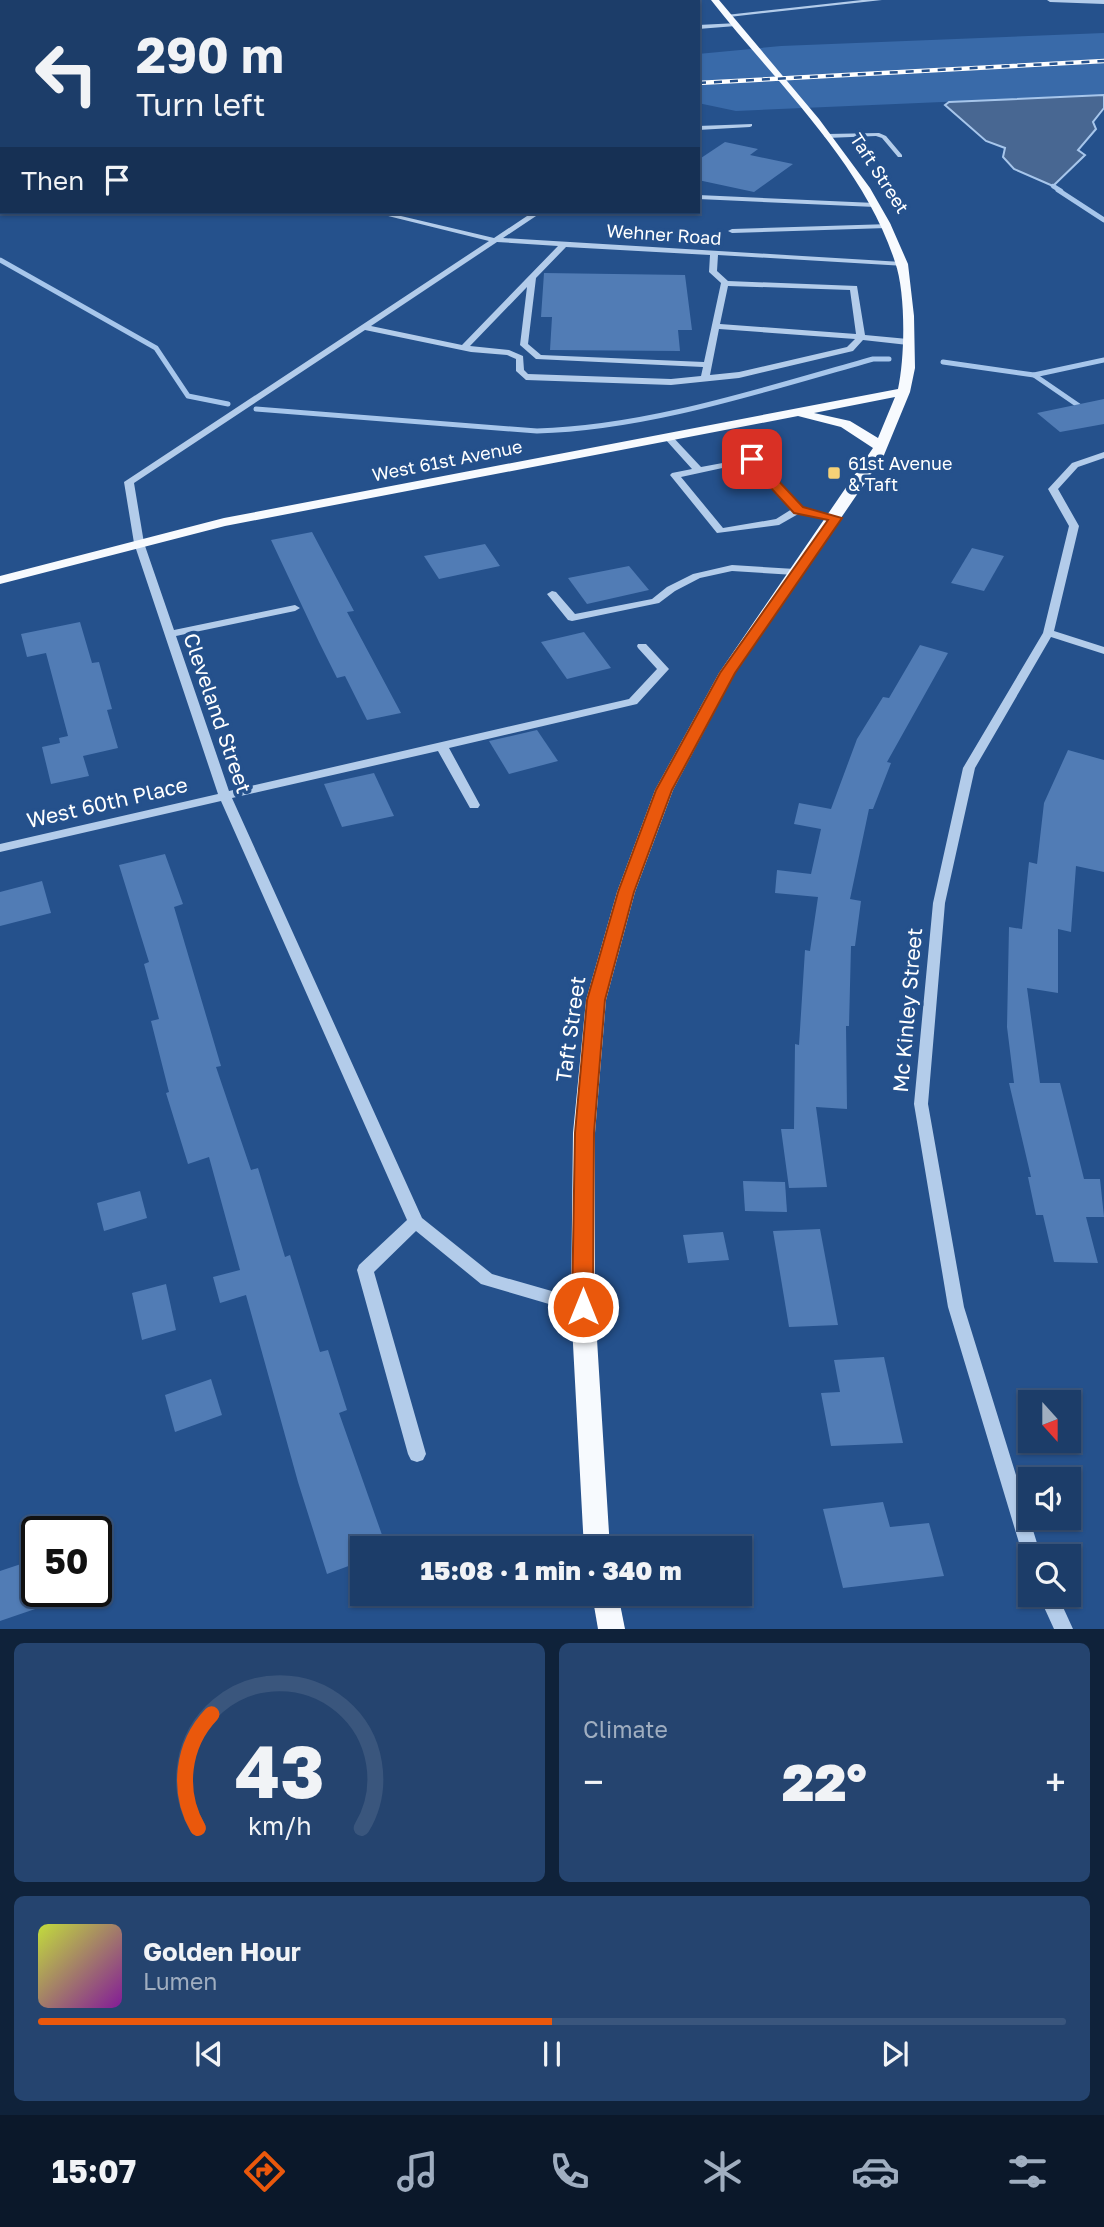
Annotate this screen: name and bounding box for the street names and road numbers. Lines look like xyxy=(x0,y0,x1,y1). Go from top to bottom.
street label: Taft Street xyxy=(846,129,914,217)
street label: Wehner Road xyxy=(606,219,722,249)
street label: West 61st Avenue xyxy=(370,435,524,485)
street label: Cleveland Street xyxy=(178,629,258,797)
street label: West 60th Place xyxy=(24,771,190,833)
street label: Mc Kinley Street xyxy=(887,927,927,1093)
street label: Taft Street xyxy=(550,974,590,1084)

